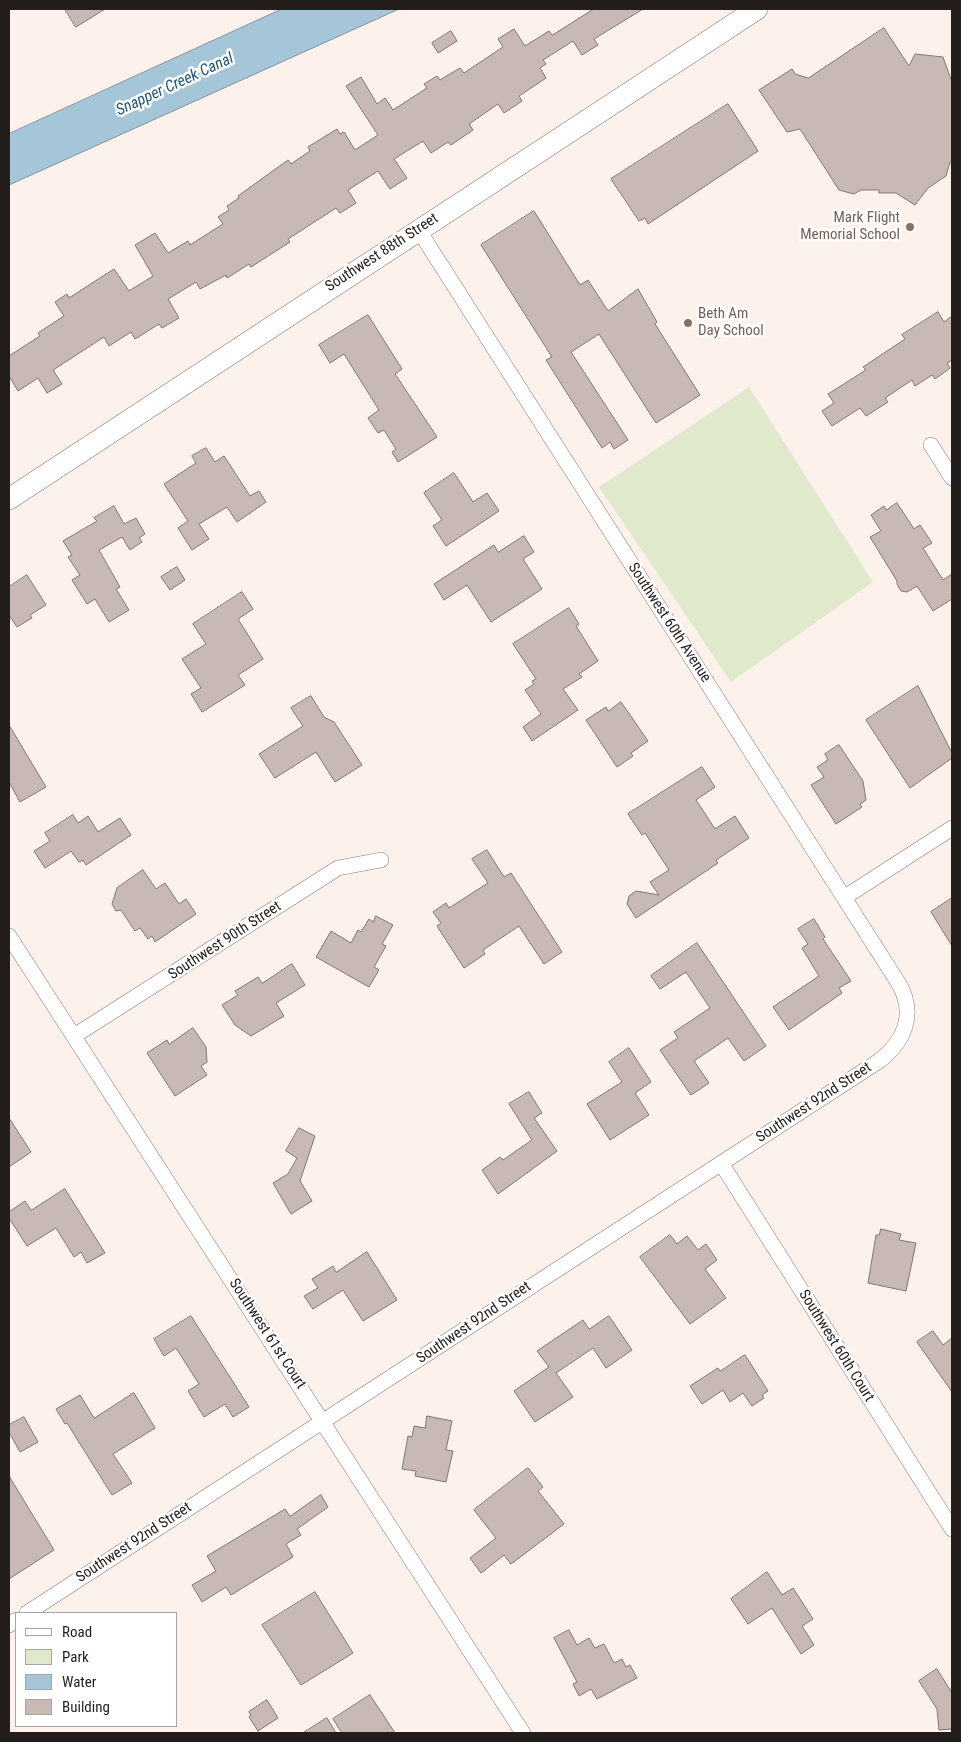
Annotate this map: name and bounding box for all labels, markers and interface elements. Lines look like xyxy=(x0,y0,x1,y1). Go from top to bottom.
water label: Snapper Creek Canal xyxy=(113,49,237,121)
place label: Mark Flight Memorial School xyxy=(800,209,900,244)
street label: Southwest 88th Street xyxy=(322,210,442,296)
marker: Mark Flight Memorial School xyxy=(904,221,916,233)
place label: Beth Am Day School xyxy=(698,305,764,340)
marker: Beth Am Day School xyxy=(682,317,694,329)
street label: Southwest 60th Avenue xyxy=(624,560,714,686)
street label: Southwest 90th Street xyxy=(165,898,285,984)
street label: Southwest 92nd Street xyxy=(753,1059,875,1147)
street label: Southwest 61st Court xyxy=(225,1275,309,1393)
street label: Southwest 92nd Street xyxy=(413,1278,535,1368)
street label: Southwest 60th Court xyxy=(794,1287,878,1405)
street label: Southwest 92nd Street xyxy=(73,1499,195,1587)
legend xyxy=(15,1612,178,1727)
text: Road xyxy=(62,1623,92,1641)
text: Park xyxy=(62,1648,89,1666)
text: Water xyxy=(62,1673,96,1691)
text: Building xyxy=(62,1698,110,1716)

